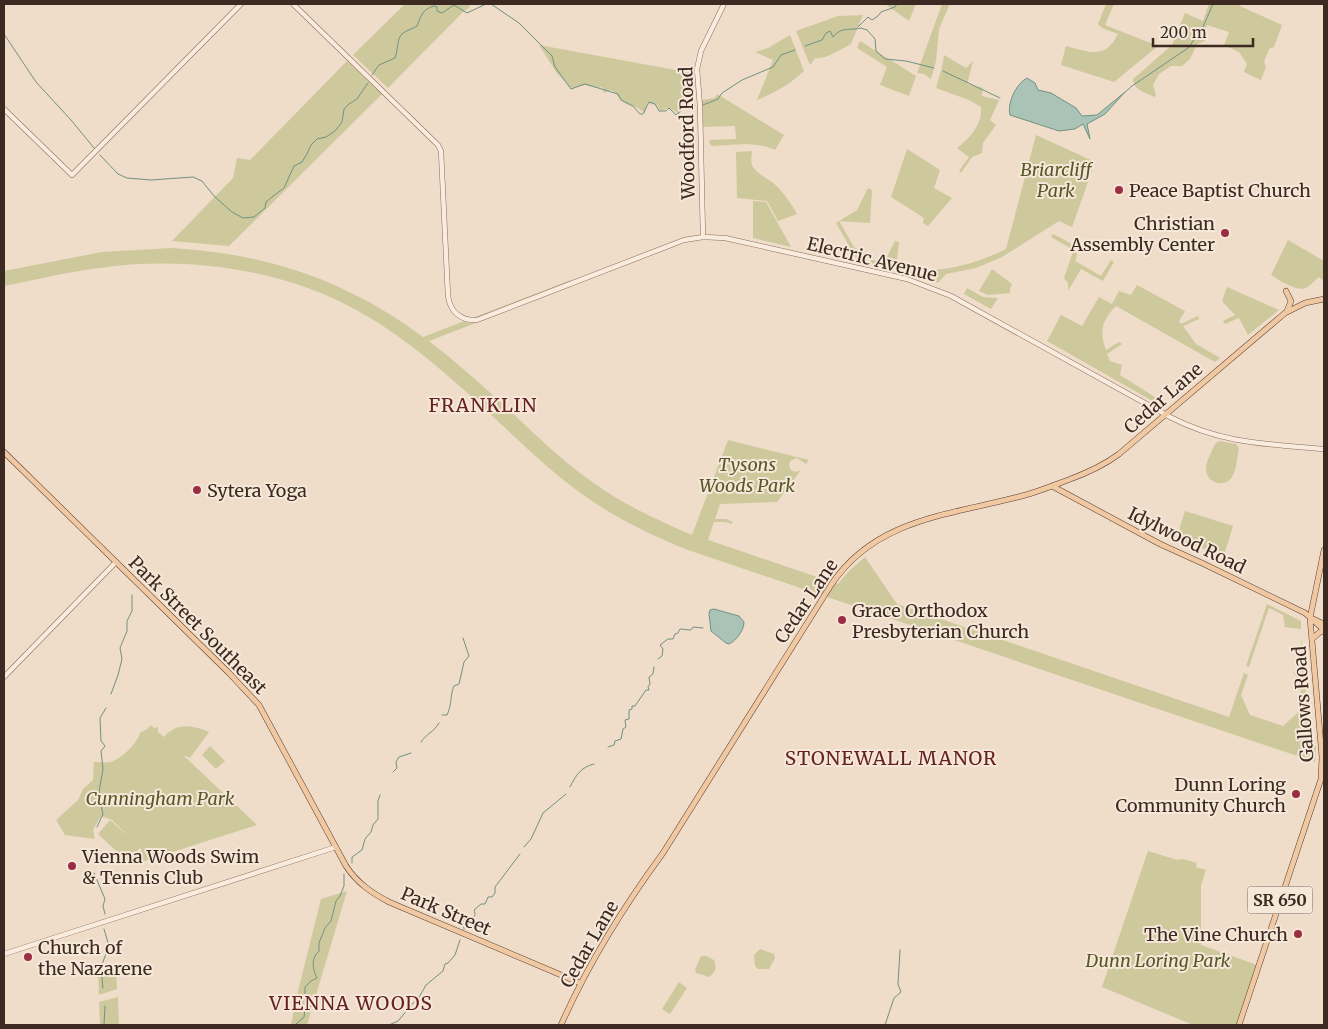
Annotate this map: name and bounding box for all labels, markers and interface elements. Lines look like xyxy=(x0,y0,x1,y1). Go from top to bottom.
scale bar xyxy=(1153,15,1253,47)
text: 200 m xyxy=(1160,23,1207,42)
street label: Woodford Road xyxy=(674,66,700,201)
park label: Briarcliff Park xyxy=(1020,158,1094,202)
place label: Peace Baptist Church xyxy=(1129,179,1311,202)
marker: Peace Baptist Church xyxy=(1113,184,1125,196)
place label: Christian Assembly Center xyxy=(1069,212,1215,256)
marker: Christian Assembly Center xyxy=(1219,227,1231,239)
street label: Electric Avenue xyxy=(804,232,940,286)
street label: Cedar Lane xyxy=(1119,358,1207,438)
district label: FRANKLIN xyxy=(429,393,537,417)
park label: Tysons Woods Park xyxy=(699,453,795,497)
place label: Sytera Yoga xyxy=(207,479,307,502)
marker: Sytera Yoga xyxy=(191,484,203,496)
street label: Idylwood Road xyxy=(1124,502,1250,579)
street label: Park Street Southeast xyxy=(124,551,272,699)
street label: Cedar Lane xyxy=(769,554,843,648)
place label: Grace Orthodox Presbyterian Church xyxy=(852,599,1029,643)
marker: Grace Orthodox Presbyterian Church xyxy=(836,614,848,626)
street label: Gallows Road xyxy=(1287,645,1319,763)
district label: STONEWALL MANOR xyxy=(785,746,997,770)
place label: Dunn Loring Community Church xyxy=(1115,773,1286,817)
park label: Cunningham Park xyxy=(85,787,235,810)
marker: Dunn Loring Community Church xyxy=(1290,788,1302,800)
place label: Vienna Woods Swim & Tennis Club xyxy=(81,845,259,889)
marker: Vienna Woods Swim & Tennis Club xyxy=(66,860,78,872)
street label: Park Street xyxy=(397,882,495,940)
road number: SR 650 xyxy=(1248,886,1312,914)
street label: Cedar Lane xyxy=(555,896,623,992)
place label: The Vine Church xyxy=(1144,923,1288,946)
marker: The Vine Church xyxy=(1292,928,1304,940)
place label: Church of the Nazarene xyxy=(38,936,152,980)
park label: Dunn Loring Park xyxy=(1085,949,1231,972)
marker: Church of the Nazarene xyxy=(22,951,34,963)
district label: VIENNA WOODS xyxy=(268,991,433,1015)

